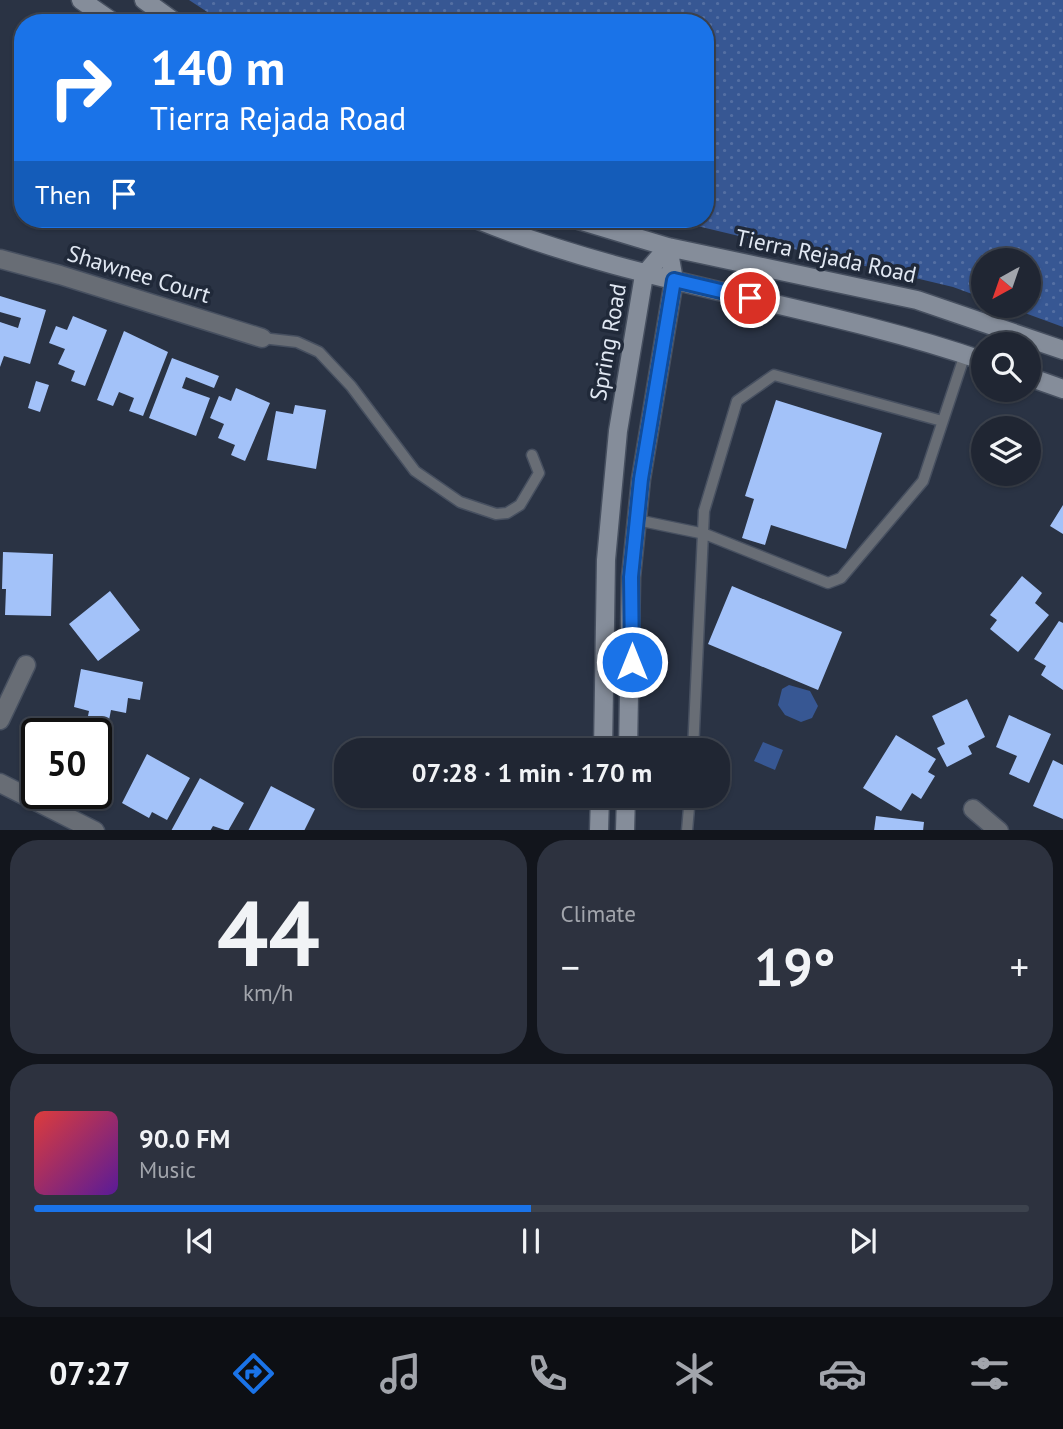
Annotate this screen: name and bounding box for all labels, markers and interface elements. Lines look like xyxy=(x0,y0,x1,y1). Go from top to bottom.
text: 140 m xyxy=(150,35,285,99)
icon: right xyxy=(35,42,126,133)
text: Tierra Rejada Road xyxy=(150,97,406,139)
icon: arrive xyxy=(105,175,143,213)
text: Then xyxy=(35,178,91,211)
street label: Tierra Rejada Road xyxy=(733,222,919,289)
street label: Shawnee Court xyxy=(64,238,214,309)
north arrow xyxy=(971,248,1041,318)
map controls xyxy=(971,248,1041,486)
pin xyxy=(720,268,780,328)
icon: arrive xyxy=(731,279,769,317)
street label: Spring Road xyxy=(583,281,632,403)
button: search xyxy=(971,332,1041,402)
button: layers xyxy=(971,416,1041,486)
position arrow xyxy=(595,625,669,699)
speed limit sign: 50 xyxy=(21,718,112,809)
text: 07:28 · 1 min · 170 m xyxy=(412,756,652,789)
text: 44 xyxy=(217,873,320,991)
text: Climate xyxy=(561,899,636,928)
text: 19° xyxy=(754,933,836,1000)
text: − xyxy=(561,942,580,991)
text: + xyxy=(1010,942,1029,991)
text: km/h xyxy=(243,978,293,1007)
text: 90.0 FM xyxy=(139,1122,230,1155)
text: Music xyxy=(139,1155,196,1184)
icon: previous xyxy=(181,1222,219,1260)
icon: pause xyxy=(512,1222,550,1260)
icon: next xyxy=(844,1222,882,1260)
icon: directions xyxy=(229,1349,278,1398)
icon: music xyxy=(376,1349,425,1398)
icon: phone xyxy=(523,1349,572,1398)
icon: climate xyxy=(670,1349,719,1398)
icon: car xyxy=(818,1349,867,1398)
icon: filters xyxy=(965,1349,1014,1398)
text: 07:27 xyxy=(49,1352,130,1394)

